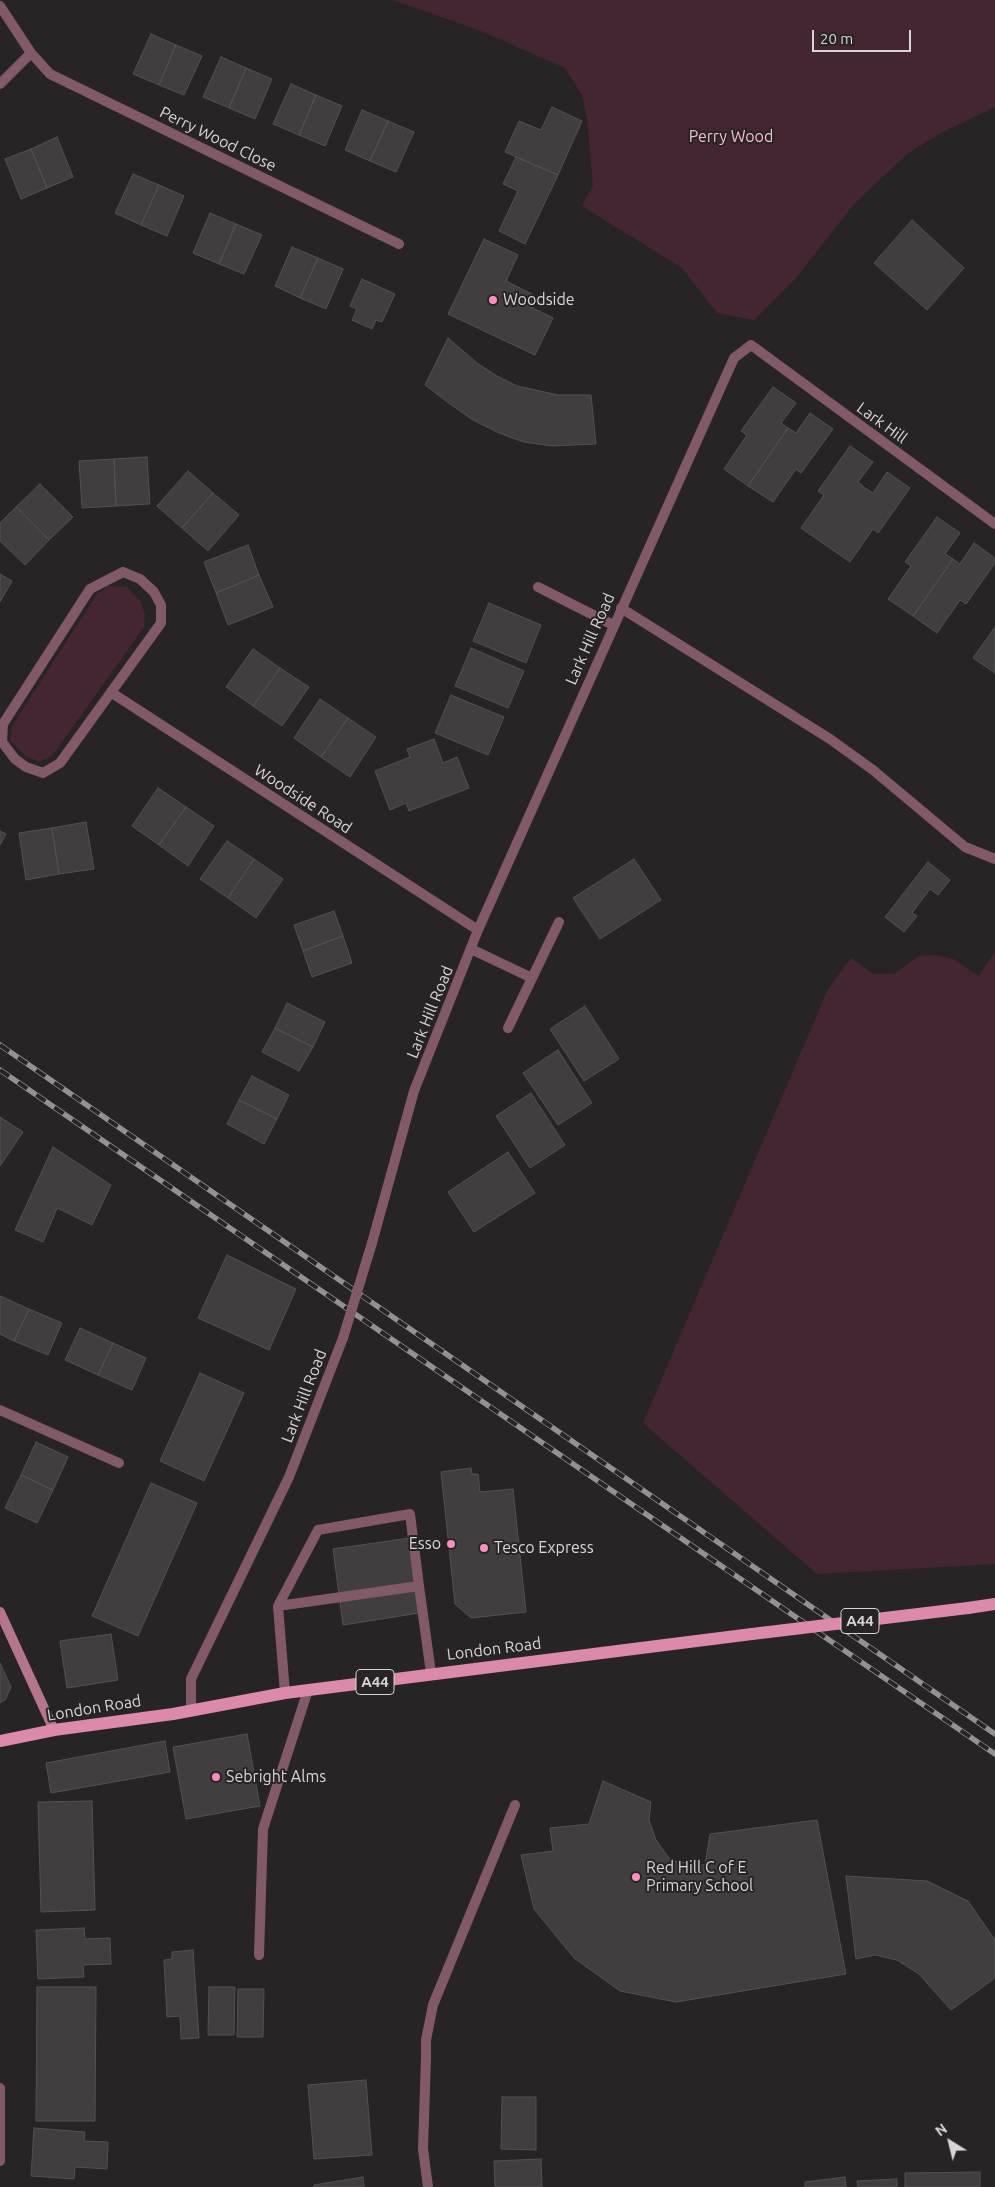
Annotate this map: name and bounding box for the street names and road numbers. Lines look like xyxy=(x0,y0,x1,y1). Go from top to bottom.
street label: Perry Wood Close xyxy=(157,102,279,176)
street label: Lark Hill xyxy=(853,398,911,448)
street label: Lark Hill Road xyxy=(561,590,619,688)
street label: Woodside Road xyxy=(251,760,355,838)
street label: Lark Hill Road xyxy=(403,963,457,1061)
street label: Lark Hill Road xyxy=(277,1347,331,1445)
road number: A44 xyxy=(841,1608,879,1634)
street label: London Road xyxy=(446,1634,542,1664)
road number: A44 xyxy=(356,1670,394,1694)
street label: London Road xyxy=(46,1691,142,1725)

